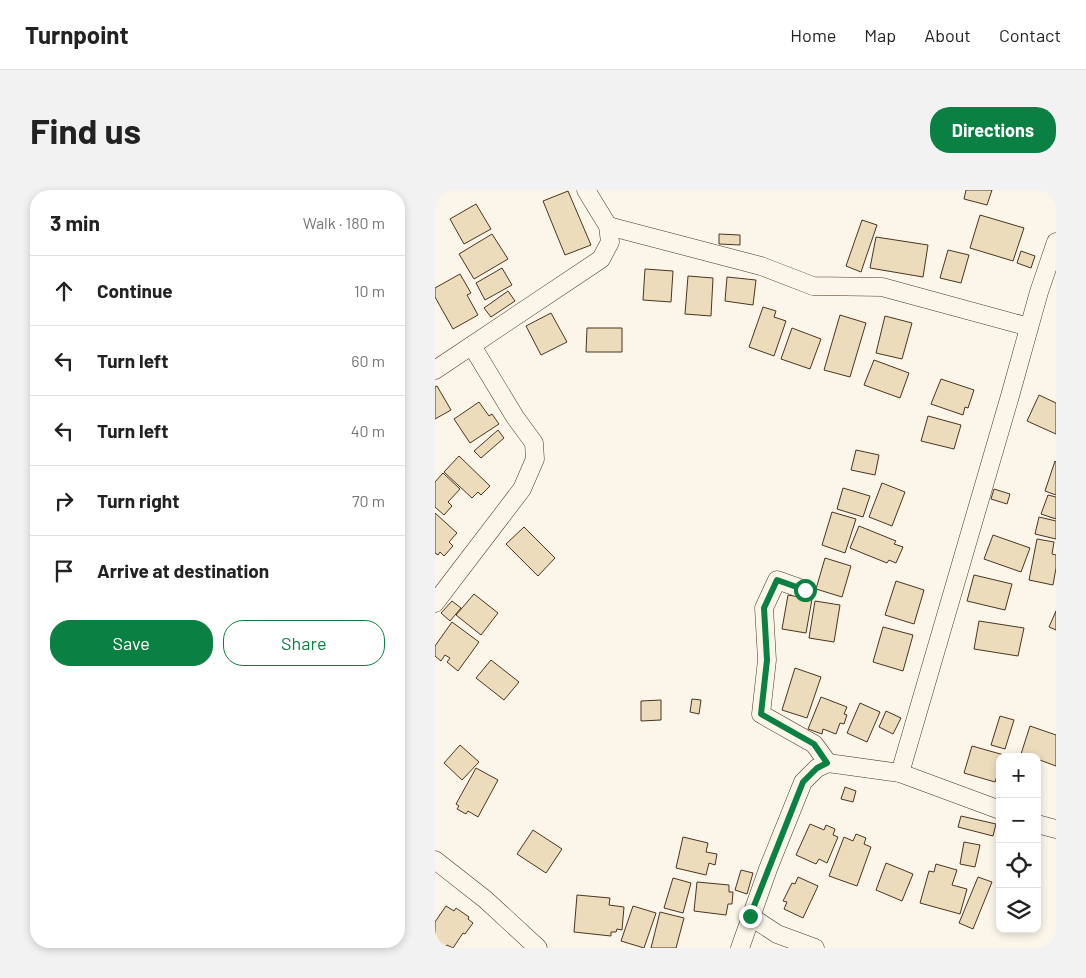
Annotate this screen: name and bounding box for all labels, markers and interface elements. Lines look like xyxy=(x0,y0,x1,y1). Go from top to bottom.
text: Turnpoint xyxy=(25,20,129,49)
text: Home xyxy=(790,24,836,46)
text: Map xyxy=(864,24,896,46)
text: About xyxy=(924,24,971,46)
text: Contact xyxy=(999,24,1061,46)
button: Directions xyxy=(930,107,1056,153)
text: Find us xyxy=(30,109,141,151)
text: 3 min xyxy=(50,210,100,235)
text: Walk · 180 m xyxy=(303,213,385,232)
icon: ahead xyxy=(50,277,78,305)
text: Continue xyxy=(97,279,173,302)
text: 10 m xyxy=(354,281,385,300)
icon: left xyxy=(50,347,78,375)
text: Turn left xyxy=(97,349,168,372)
text: 60 m xyxy=(351,351,385,370)
icon: left xyxy=(50,417,78,445)
text: Turn left xyxy=(97,419,168,442)
text: 40 m xyxy=(351,421,385,440)
icon: right xyxy=(50,487,78,515)
text: Turn right xyxy=(97,489,179,512)
text: 70 m xyxy=(352,491,385,510)
icon: arrive xyxy=(50,557,78,585)
text: Arrive at destination xyxy=(97,559,269,582)
route start xyxy=(794,579,817,602)
button: Save xyxy=(50,620,213,666)
button: Share xyxy=(223,620,385,666)
map controls xyxy=(996,753,1041,933)
button: + xyxy=(996,753,1041,798)
button: − xyxy=(996,798,1041,843)
button: locate xyxy=(996,843,1041,888)
button: layers xyxy=(996,888,1041,933)
route end xyxy=(739,905,762,928)

